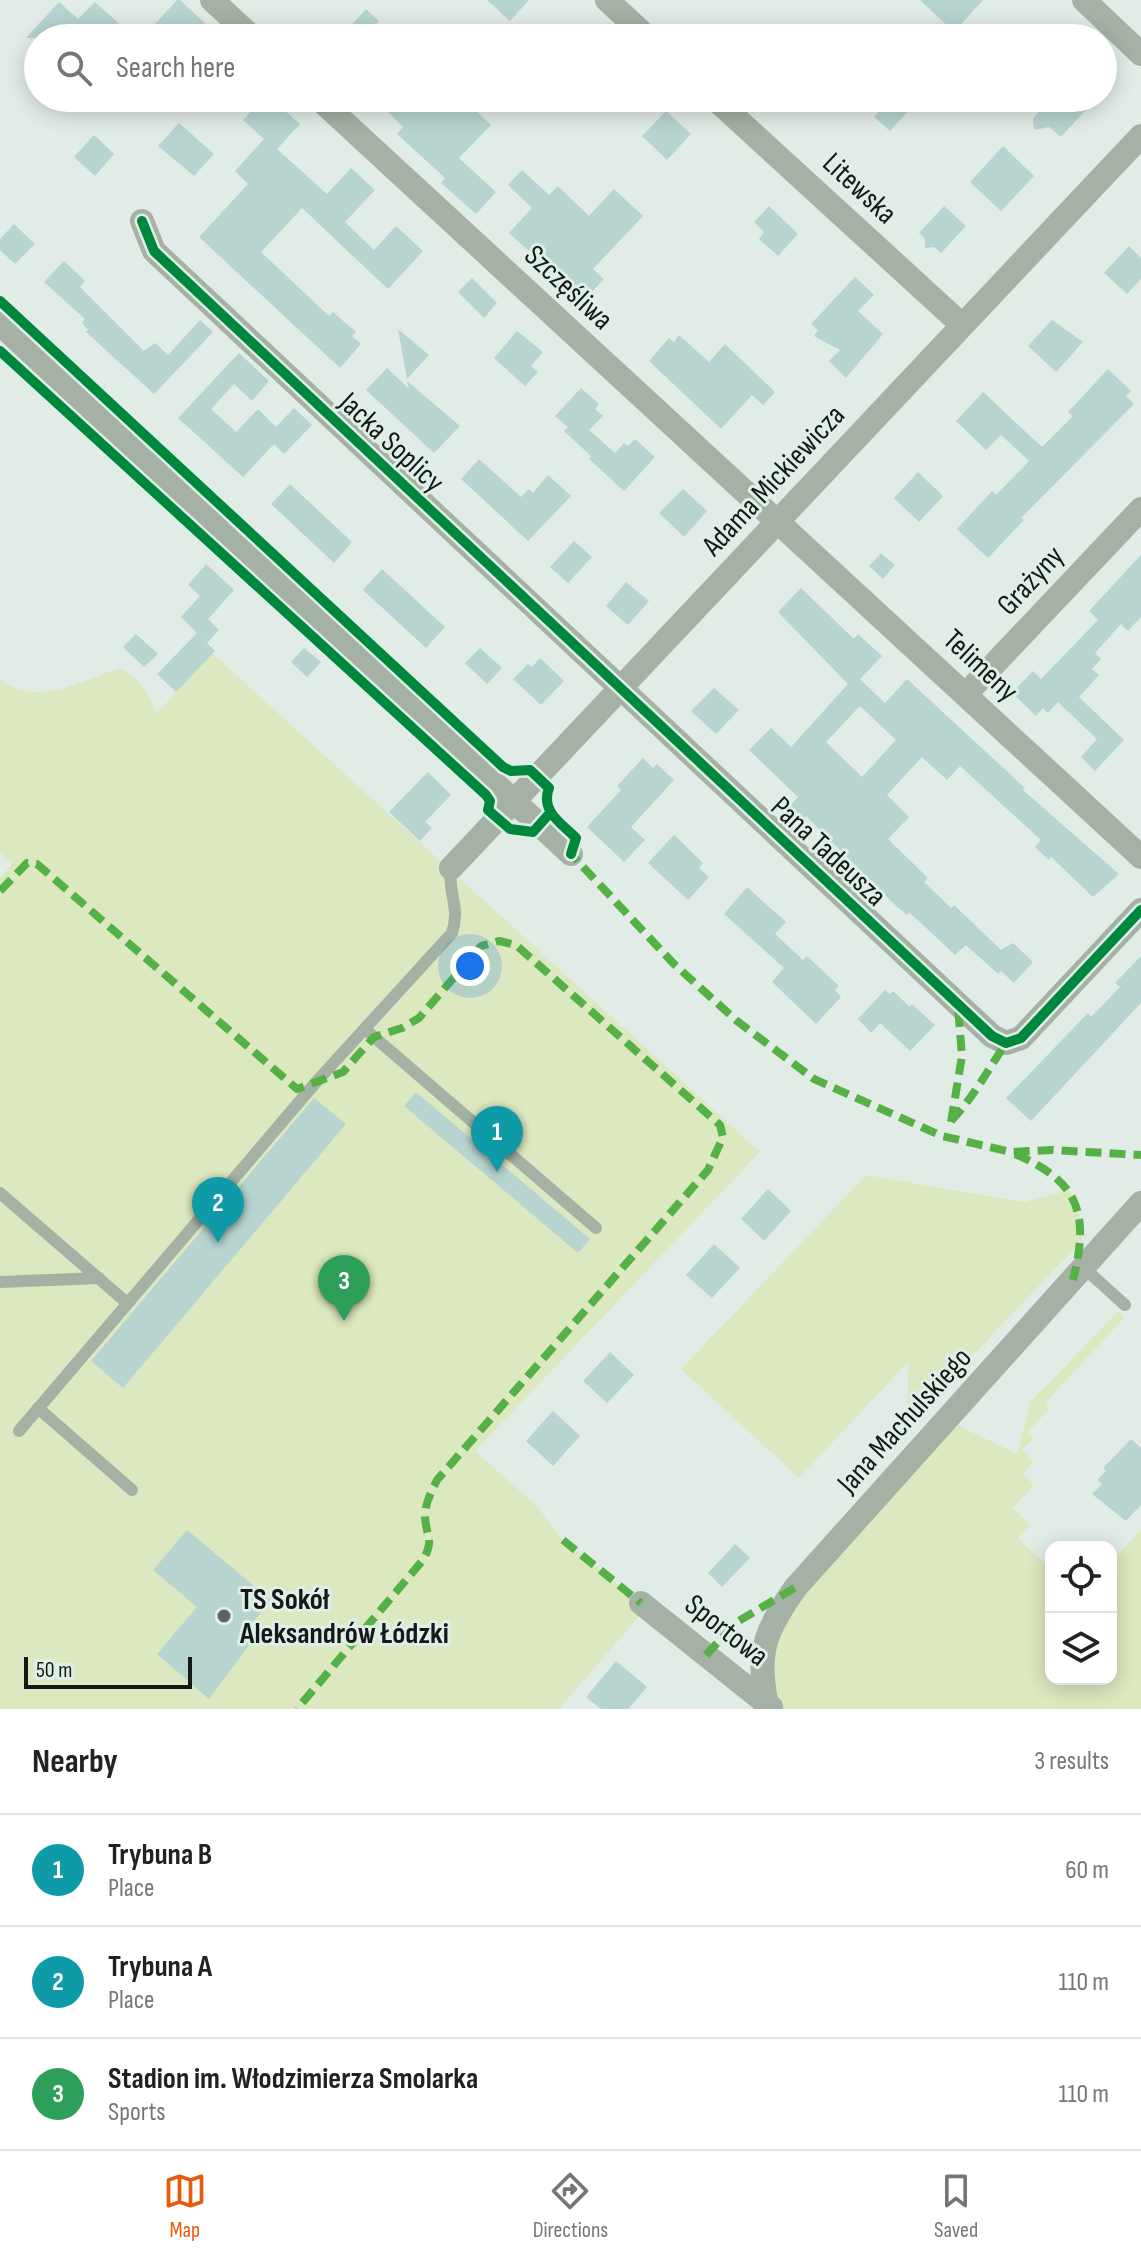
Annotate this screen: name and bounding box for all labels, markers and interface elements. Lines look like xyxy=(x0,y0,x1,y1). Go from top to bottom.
search box xyxy=(24,24,1117,112)
icon: search xyxy=(52,46,96,90)
text: Search here xyxy=(116,50,235,86)
street label: Litewska xyxy=(815,146,904,232)
street label: Szczęśliwa xyxy=(517,238,620,338)
street label: Jacka Soplicy xyxy=(331,384,452,501)
street label: Adama Mickiewicza xyxy=(694,398,853,564)
street label: Grażyny xyxy=(990,538,1072,623)
street label: Telimeny xyxy=(935,622,1026,710)
street label: Pana Tadeusza xyxy=(763,789,893,914)
your location xyxy=(450,946,490,986)
pin: 1 xyxy=(471,1106,523,1172)
pin: 2 xyxy=(192,1177,244,1243)
pin: 3 xyxy=(318,1255,370,1321)
street label: Jana Machulskiego xyxy=(829,1340,979,1502)
map controls xyxy=(1045,1541,1117,1685)
button: locate xyxy=(1045,1541,1117,1613)
place label: TS Sokół Aleksandrów Łódzki xyxy=(239,1582,449,1652)
street label: Sportowa xyxy=(678,1587,775,1674)
marker: TS Sokół Aleksandrów Łódzki xyxy=(215,1607,233,1625)
button: layers xyxy=(1045,1613,1117,1685)
scale bar xyxy=(24,1653,192,1689)
text: 50 m xyxy=(36,1657,72,1684)
text: Nearby xyxy=(32,1741,118,1782)
text: 3 results xyxy=(1034,1746,1109,1777)
text: Trybuna B xyxy=(108,1837,212,1873)
text: 1 xyxy=(53,1855,63,1886)
text: 60 m xyxy=(1065,1855,1109,1886)
text: Place xyxy=(108,1873,155,1904)
text: Trybuna A xyxy=(108,1949,212,1985)
text: 2 xyxy=(52,1967,64,1998)
text: 110 m xyxy=(1058,1967,1109,1998)
text: Place xyxy=(108,1985,155,2016)
text: Stadion im. Włodzimierza Smolarka xyxy=(108,2061,478,2097)
text: 3 xyxy=(52,2079,64,2110)
text: 110 m xyxy=(1058,2079,1109,2110)
text: Sports xyxy=(108,2097,166,2128)
tab: Map xyxy=(163,2169,207,2244)
tab: Directions xyxy=(533,2169,608,2244)
tab: Saved xyxy=(934,2169,978,2244)

